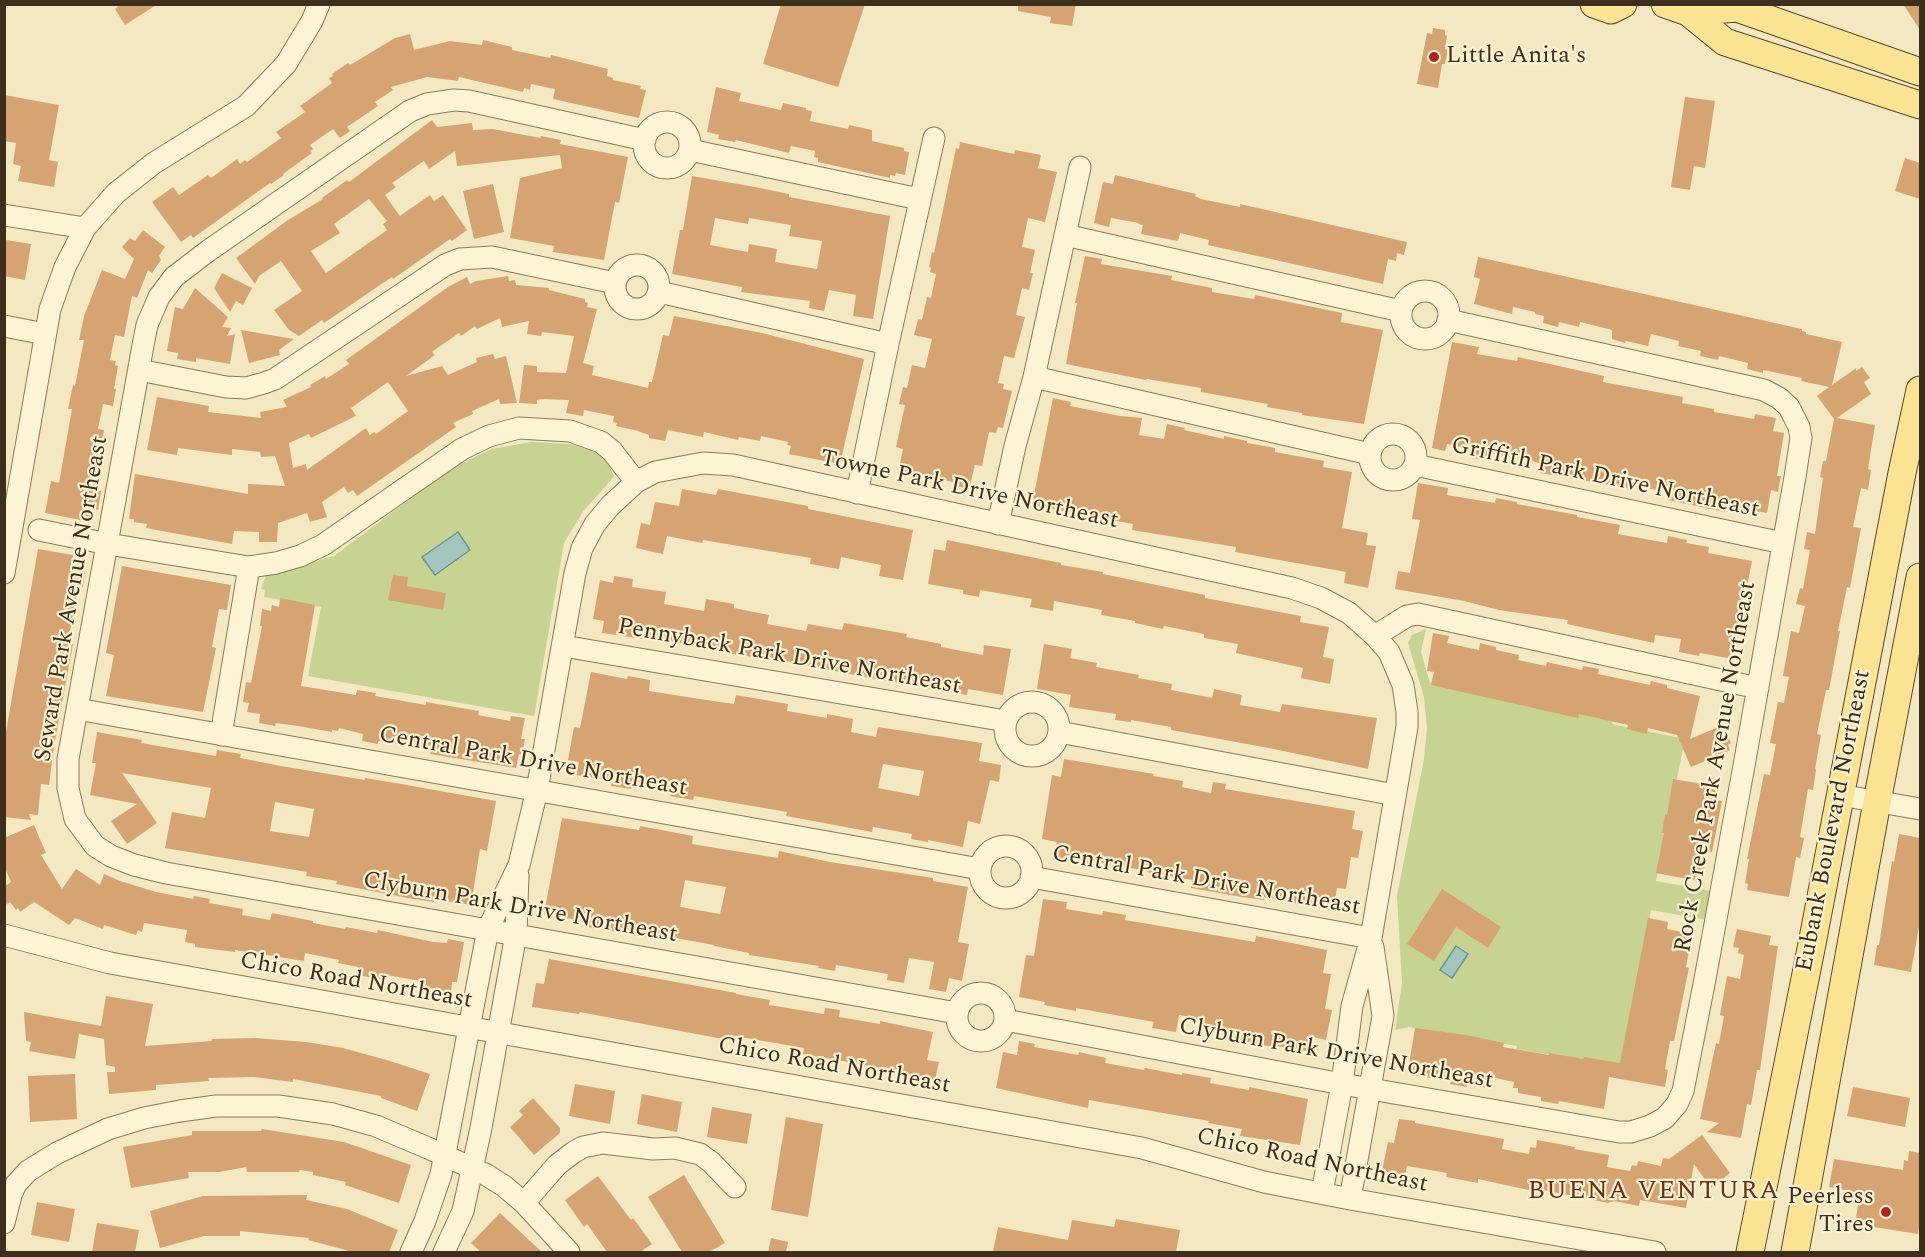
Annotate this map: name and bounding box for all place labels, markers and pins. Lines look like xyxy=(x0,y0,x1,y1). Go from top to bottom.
place label: Little Anita's xyxy=(1446,43,1586,71)
marker: Little Anita's xyxy=(1427,50,1441,64)
place label: Peerless Tires xyxy=(1787,1184,1874,1240)
marker: Peerless Tires xyxy=(1879,1205,1893,1219)

